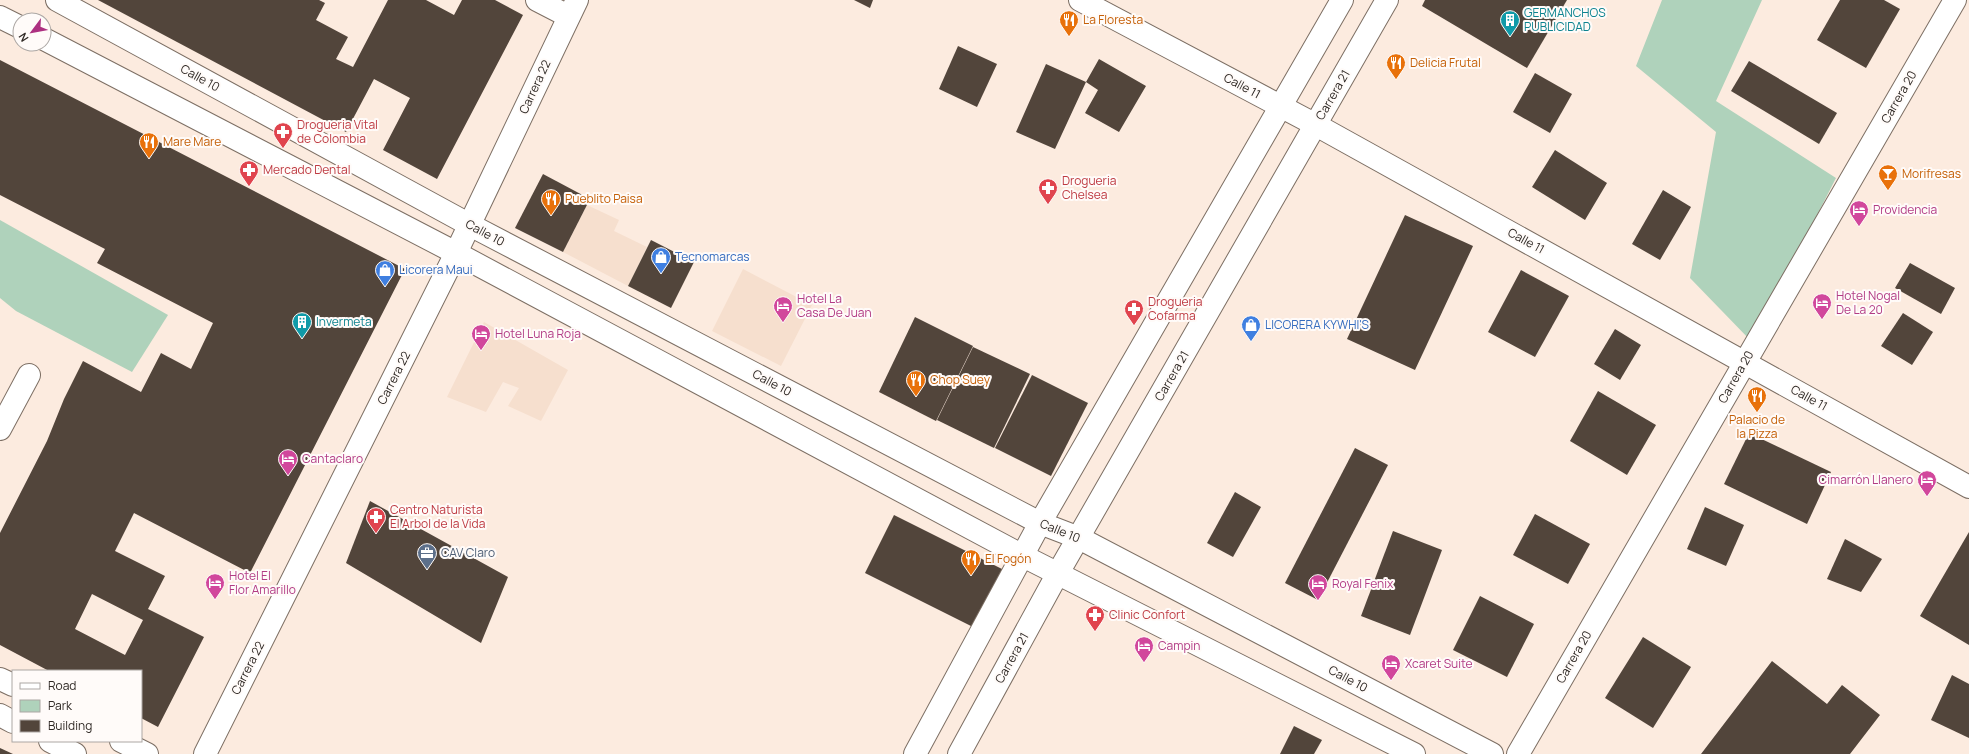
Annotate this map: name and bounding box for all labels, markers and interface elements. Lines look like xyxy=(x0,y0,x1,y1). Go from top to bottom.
place label: GERMANCHOS PUBLICIDAD xyxy=(1524,4,1606,35)
restaurant icon: La Floresta xyxy=(1058,9,1080,37)
building icon: GERMANCHOS PUBLICIDAD xyxy=(1499,9,1521,37)
place label: La Floresta xyxy=(1083,11,1143,28)
north arrow xyxy=(12,12,52,52)
text: N xyxy=(15,30,32,45)
restaurant icon: Delicia Frutal xyxy=(1385,52,1407,80)
place label: Delicia Frutal xyxy=(1410,54,1481,71)
street label: Carrera 22 xyxy=(515,57,554,117)
street label: Calle 10 xyxy=(178,60,223,95)
street label: Carrera 21 xyxy=(1311,66,1354,123)
street label: Carrera 20 xyxy=(1877,67,1920,126)
street label: Calle 11 xyxy=(1221,69,1264,102)
place label: Drogueria Vital de Colombia xyxy=(297,116,378,147)
pharmacy icon: Drogueria Vital de Colombia xyxy=(272,121,294,149)
restaurant icon: Mare Mare xyxy=(138,131,160,159)
place label: Mare Mare xyxy=(163,133,221,150)
pharmacy icon: Mercado Dental xyxy=(238,159,260,187)
place label: Mercado Dental xyxy=(263,161,350,178)
bar icon: Morifresas xyxy=(1877,163,1899,191)
place label: Morifresas xyxy=(1902,165,1961,182)
place label: Drogueria Chelsea xyxy=(1062,172,1116,203)
pharmacy icon: Drogueria Chelsea xyxy=(1037,177,1059,205)
restaurant icon: Pueblito Paisa xyxy=(540,188,562,216)
place label: Pueblito Paisa xyxy=(565,190,643,207)
hotel icon: Providencia xyxy=(1848,199,1870,227)
place label: Providencia xyxy=(1873,201,1937,218)
street label: Calle 10 xyxy=(463,215,508,250)
street label: Calle 11 xyxy=(1505,224,1548,258)
shop icon: Tecnomarcas xyxy=(650,246,672,274)
place label: Tecnomarcas xyxy=(675,248,750,265)
shop icon: Licorera Maui xyxy=(374,259,396,287)
place label: Licorera Maui xyxy=(399,261,473,278)
place label: Hotel Nogal De La 20 xyxy=(1836,287,1900,318)
place label: Hotel La Casa De Juan xyxy=(797,290,872,321)
hotel icon: Hotel Nogal De La 20 xyxy=(1811,292,1833,320)
place label: Drogueria Cofarma xyxy=(1148,293,1202,324)
hotel icon: Hotel La Casa De Juan xyxy=(772,295,794,323)
pharmacy icon: Drogueria Cofarma xyxy=(1123,298,1145,326)
building icon: Invermeta xyxy=(291,311,313,339)
place label: Invermeta xyxy=(316,313,372,330)
shop icon: LICORERA KYWHI'S xyxy=(1240,314,1262,342)
place label: LICORERA KYWHI'S xyxy=(1265,316,1369,333)
hotel icon: Hotel Luna Roja xyxy=(470,323,492,351)
place label: Hotel Luna Roja xyxy=(495,325,581,342)
street label: Carrera 21 xyxy=(1150,347,1193,404)
street label: Carrera 20 xyxy=(1714,347,1757,406)
street label: Carrera 22 xyxy=(373,348,414,407)
street label: Calle 10 xyxy=(750,365,795,400)
restaurant icon: Chop Suey xyxy=(905,369,927,397)
place label: Chop Suey xyxy=(930,371,991,388)
street label: Calle 11 xyxy=(1788,381,1831,415)
restaurant icon: Palacio de la Pizza xyxy=(1746,385,1768,413)
place label: Palacio de la Pizza xyxy=(1729,411,1785,442)
hotel icon: Cantaclaro xyxy=(277,448,299,476)
place label: Cantaclaro xyxy=(302,450,363,467)
hotel icon: Cimarrón Llanero xyxy=(1916,469,1938,497)
place label: Cimarrón Llanero xyxy=(1819,471,1913,488)
place label: Centro Naturista El Arbol de la Vida xyxy=(390,501,485,532)
pharmacy icon: Centro Naturista El Arbol de la Vida xyxy=(365,506,387,534)
street label: Calle 10 xyxy=(1037,515,1083,546)
office icon: CAV Claro xyxy=(416,542,438,570)
place label: CAV Claro xyxy=(441,544,495,561)
restaurant icon: El Fogón xyxy=(960,548,982,576)
place label: El Fogón xyxy=(985,550,1031,567)
place label: Hotel El Flor Amarillo xyxy=(229,567,296,598)
hotel icon: Hotel El Flor Amarillo xyxy=(204,572,226,600)
hotel icon: Royal Fenix xyxy=(1307,573,1329,601)
place label: Royal Fenix xyxy=(1332,575,1394,592)
pharmacy icon: Clinic Confort xyxy=(1084,604,1106,632)
place label: Clinic Confort xyxy=(1109,606,1185,623)
street label: Carrera 20 xyxy=(1552,627,1595,686)
street label: Carrera 21 xyxy=(991,629,1032,686)
hotel icon: Campin xyxy=(1133,635,1155,663)
place label: Campin xyxy=(1158,637,1200,654)
street label: Carrera 22 xyxy=(227,638,268,697)
hotel icon: Xcaret Suite xyxy=(1380,653,1402,681)
place label: Xcaret Suite xyxy=(1405,655,1473,672)
street label: Calle 10 xyxy=(1326,661,1371,696)
legend xyxy=(12,670,142,742)
text: Road xyxy=(48,677,76,694)
text: Park xyxy=(48,697,73,714)
text: Building xyxy=(48,717,92,734)

